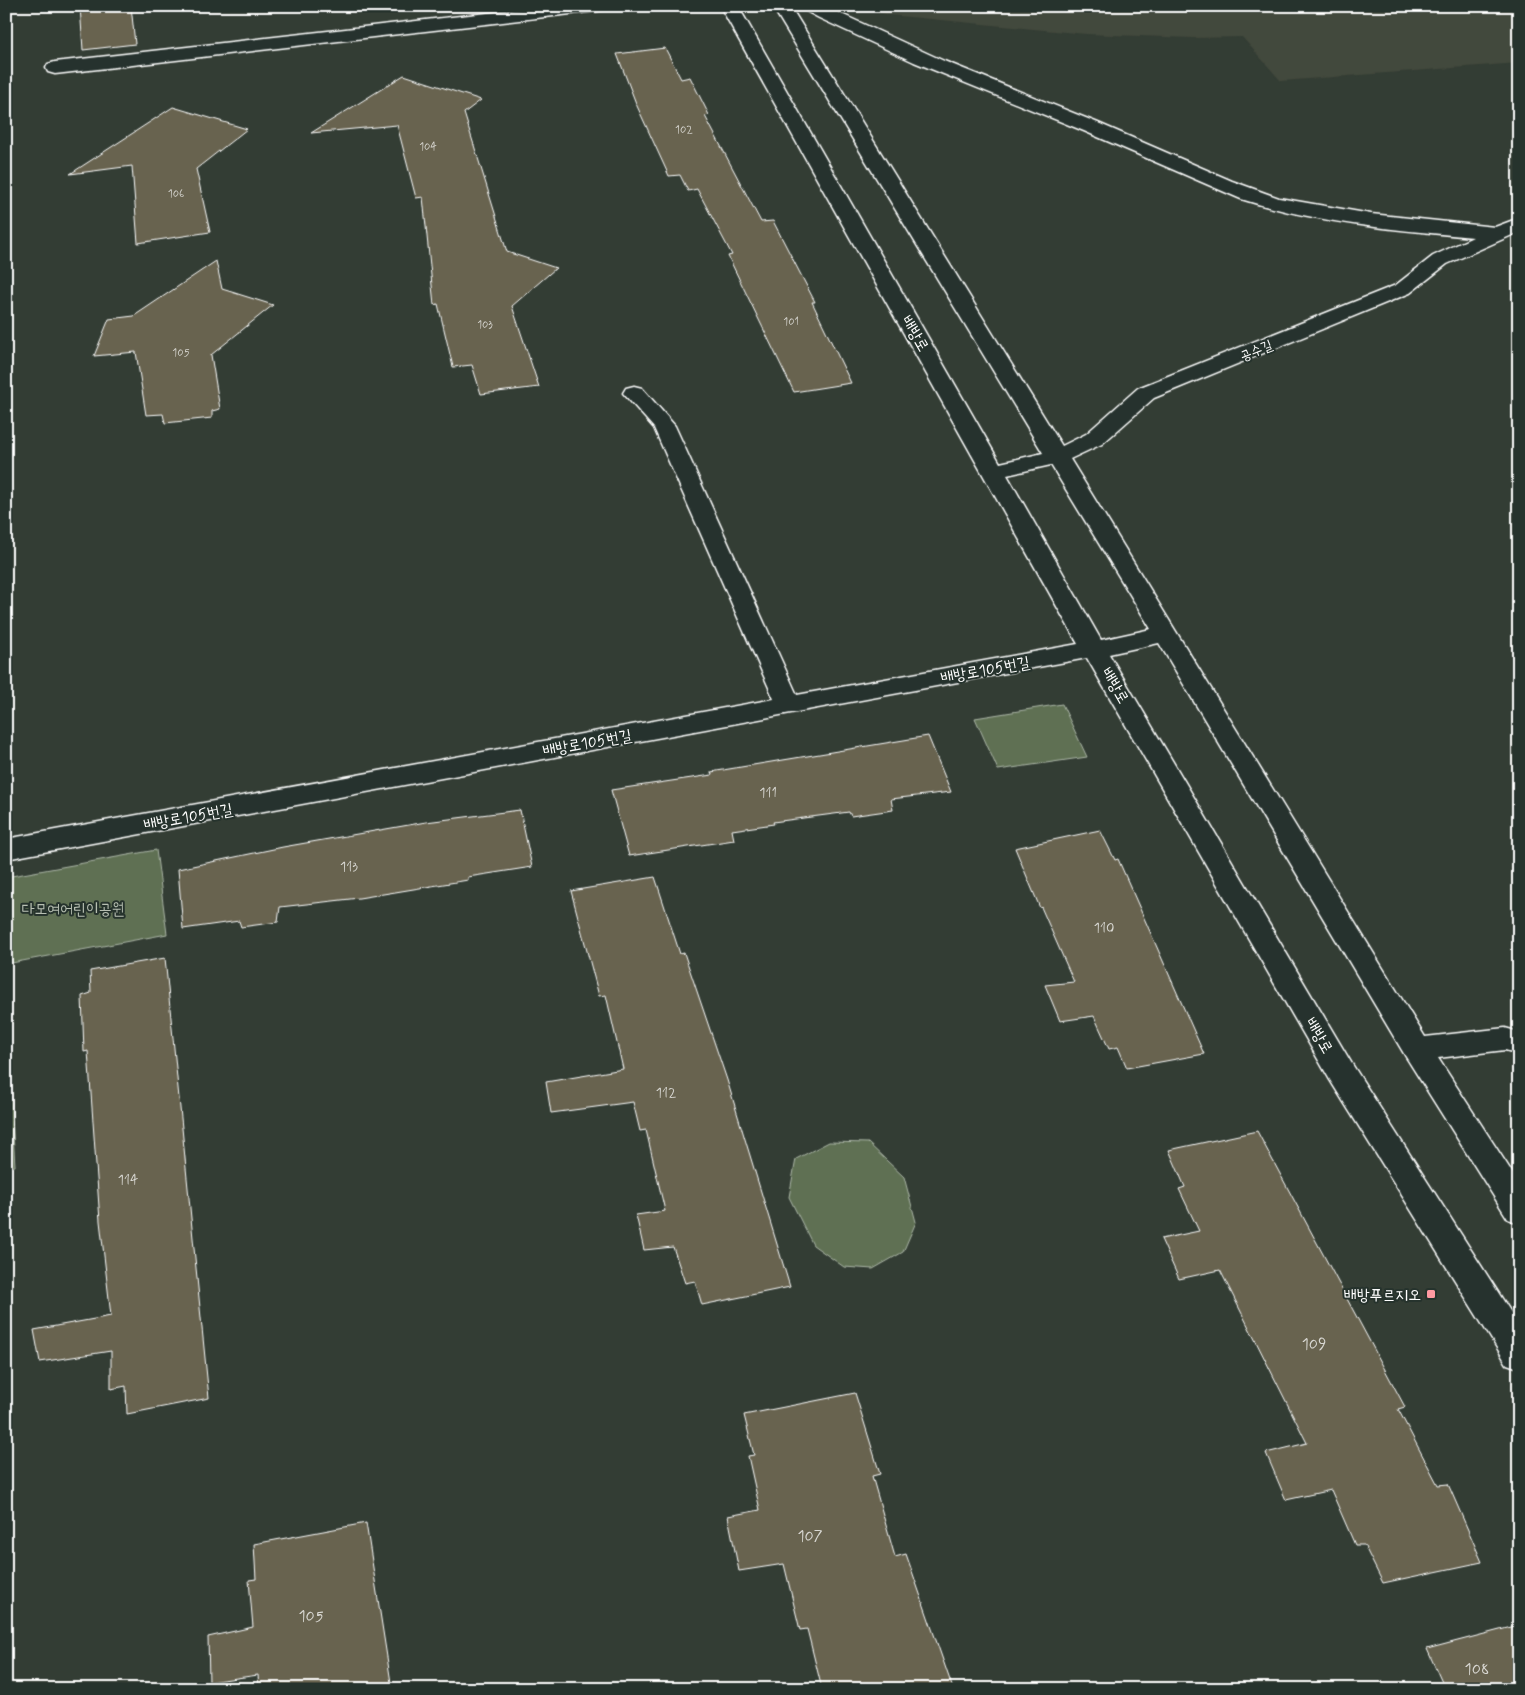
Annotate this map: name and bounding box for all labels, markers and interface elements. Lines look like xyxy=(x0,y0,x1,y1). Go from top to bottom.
house number: 102 xyxy=(675,123,693,137)
house number: 104 xyxy=(419,140,437,154)
house number: 106 xyxy=(168,187,184,201)
street label: 배방로 xyxy=(896,312,933,356)
house number: 101 xyxy=(783,315,799,329)
house number: 103 xyxy=(477,318,493,332)
street label: 공수길 xyxy=(1237,336,1276,366)
house number: 105 xyxy=(172,346,190,360)
street label: 배방로105번길 xyxy=(939,652,1032,689)
street label: 배방로 xyxy=(1096,664,1133,708)
street label: 배방로105번길 xyxy=(541,725,634,762)
house number: 111 xyxy=(759,784,777,802)
street label: 배방로105번길 xyxy=(142,799,235,836)
house number: 113 xyxy=(340,858,358,876)
park label: 다모여어린이공원 xyxy=(22,899,125,920)
house number: 110 xyxy=(1094,919,1114,937)
street label: 배방로 xyxy=(1300,1014,1337,1058)
house number: 112 xyxy=(656,1084,676,1102)
house number: 114 xyxy=(118,1171,138,1189)
place label: 배방푸르지오 xyxy=(1344,1285,1421,1306)
marker: 배방푸르지오 xyxy=(1425,1288,1437,1300)
house number: 109 xyxy=(1302,1334,1326,1355)
house number: 107 xyxy=(797,1526,823,1547)
house number: 105 xyxy=(298,1606,324,1627)
house number: 108 xyxy=(1465,1659,1489,1680)

